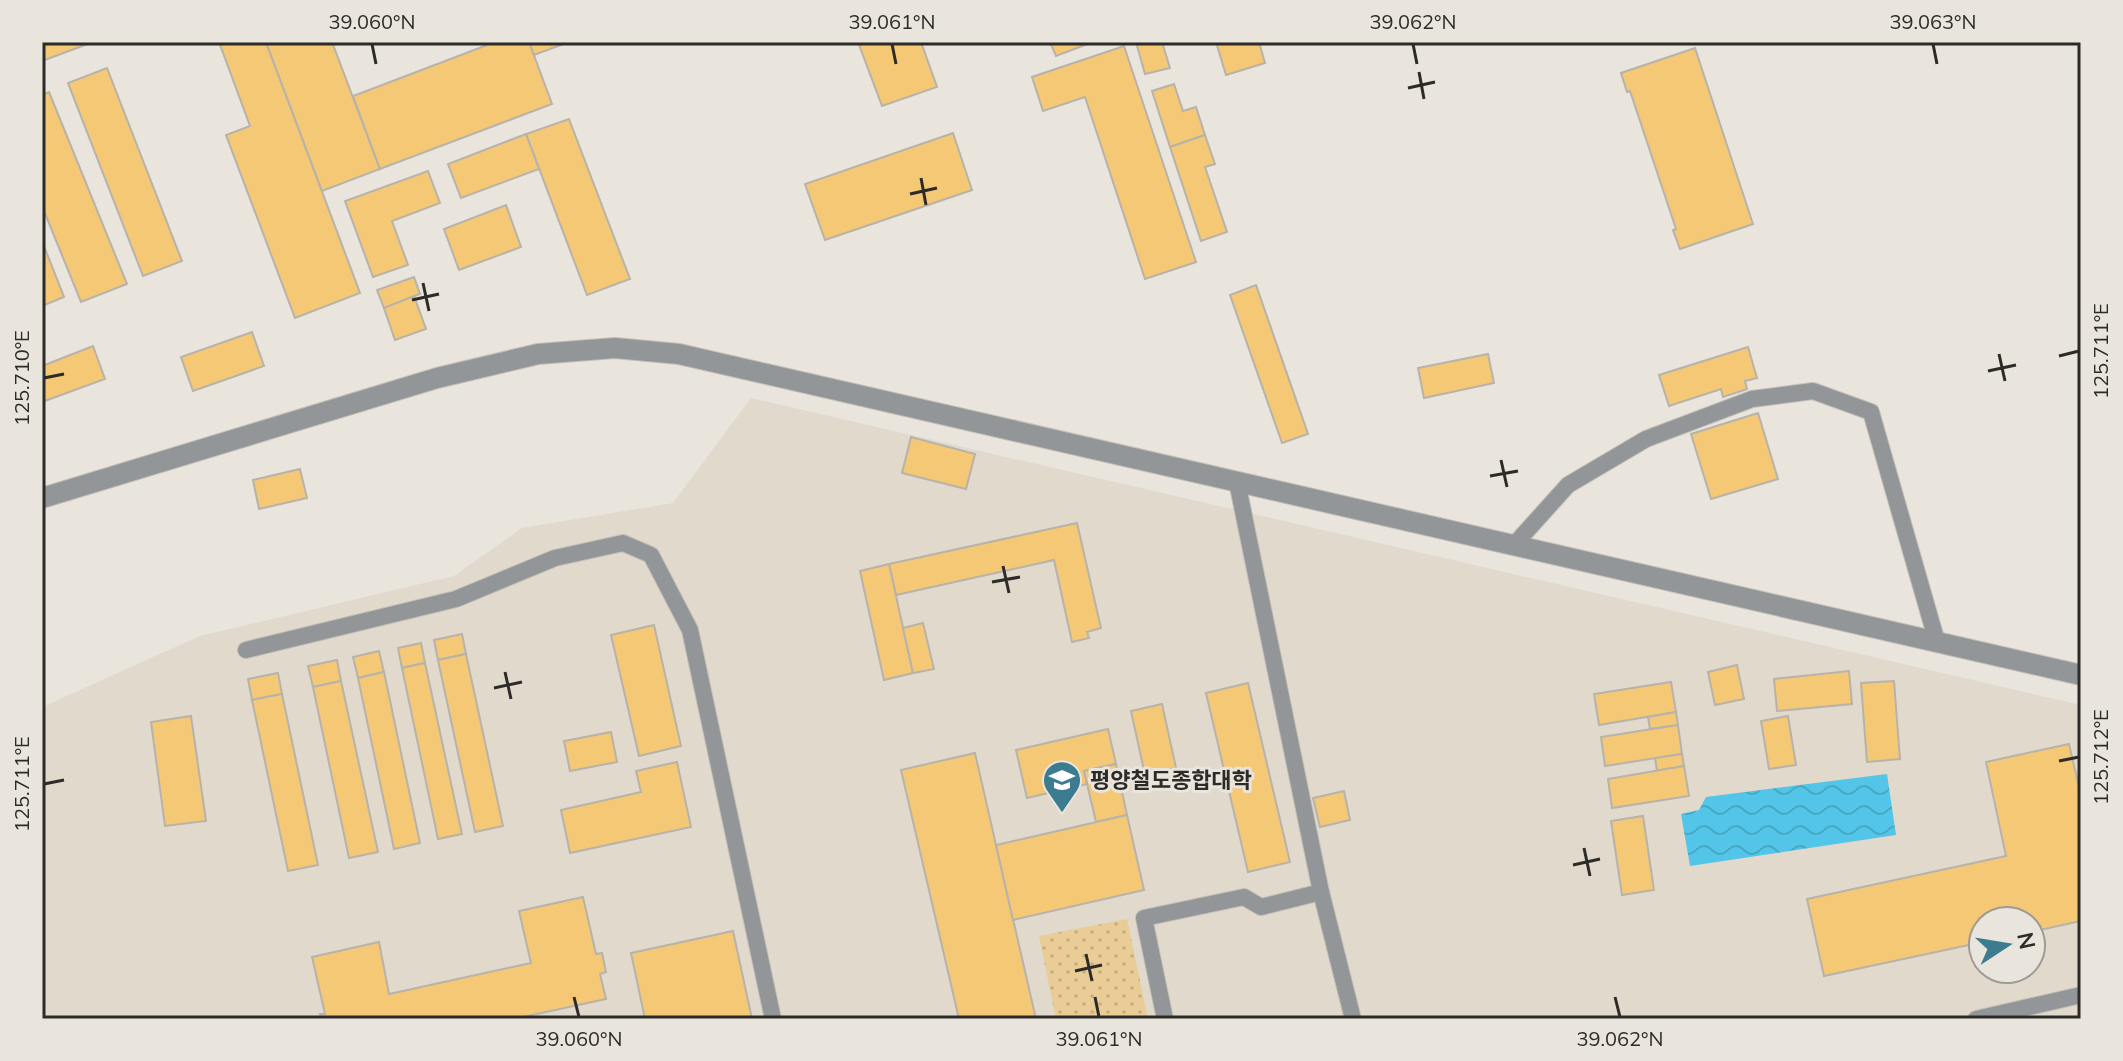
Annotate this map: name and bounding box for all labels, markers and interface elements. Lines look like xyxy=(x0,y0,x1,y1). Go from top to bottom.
text: 39.060°N xyxy=(329,9,415,34)
text: 39.061°N xyxy=(849,9,935,34)
text: 39.062°N xyxy=(1370,9,1456,34)
text: 39.063°N xyxy=(1890,9,1976,34)
text: 125.711°E xyxy=(2088,303,2113,399)
text: 125.710°E xyxy=(9,330,34,426)
text: 125.712°E xyxy=(2088,709,2113,805)
text: 125.711°E xyxy=(9,736,34,832)
school or university icon: 평양철도종합대학 xyxy=(1041,759,1083,814)
place label: 평양철도종합대학 xyxy=(1090,766,1252,794)
north arrow xyxy=(1967,905,2047,985)
text: N xyxy=(2011,930,2042,952)
text: 39.060°N xyxy=(536,1026,622,1051)
text: 39.061°N xyxy=(1056,1026,1142,1051)
text: 39.062°N xyxy=(1577,1026,1663,1051)

